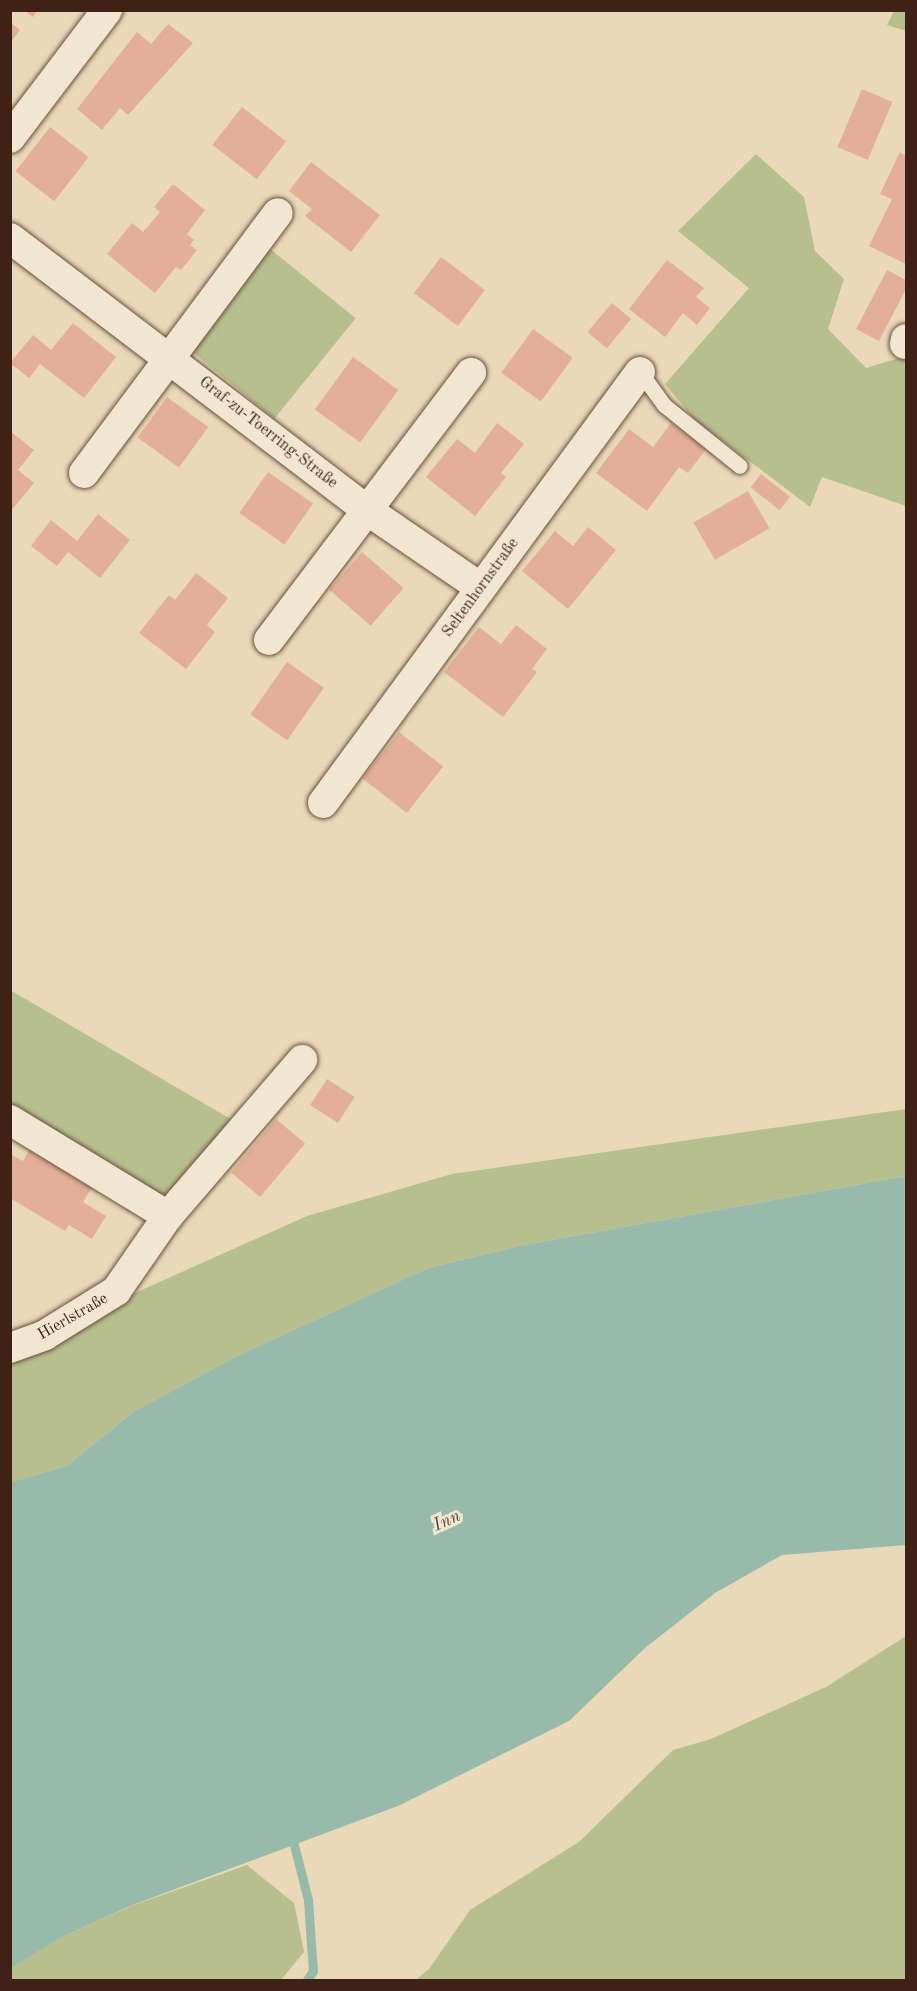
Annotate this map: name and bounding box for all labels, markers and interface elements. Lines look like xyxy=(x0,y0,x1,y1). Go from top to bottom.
street label: Graf-zu-Toerring-Straße xyxy=(195,373,341,493)
street label: Seltenhornstraße xyxy=(439,535,523,641)
street label: Hierlstraße xyxy=(34,1289,112,1345)
water label: Inn xyxy=(430,1505,464,1537)

